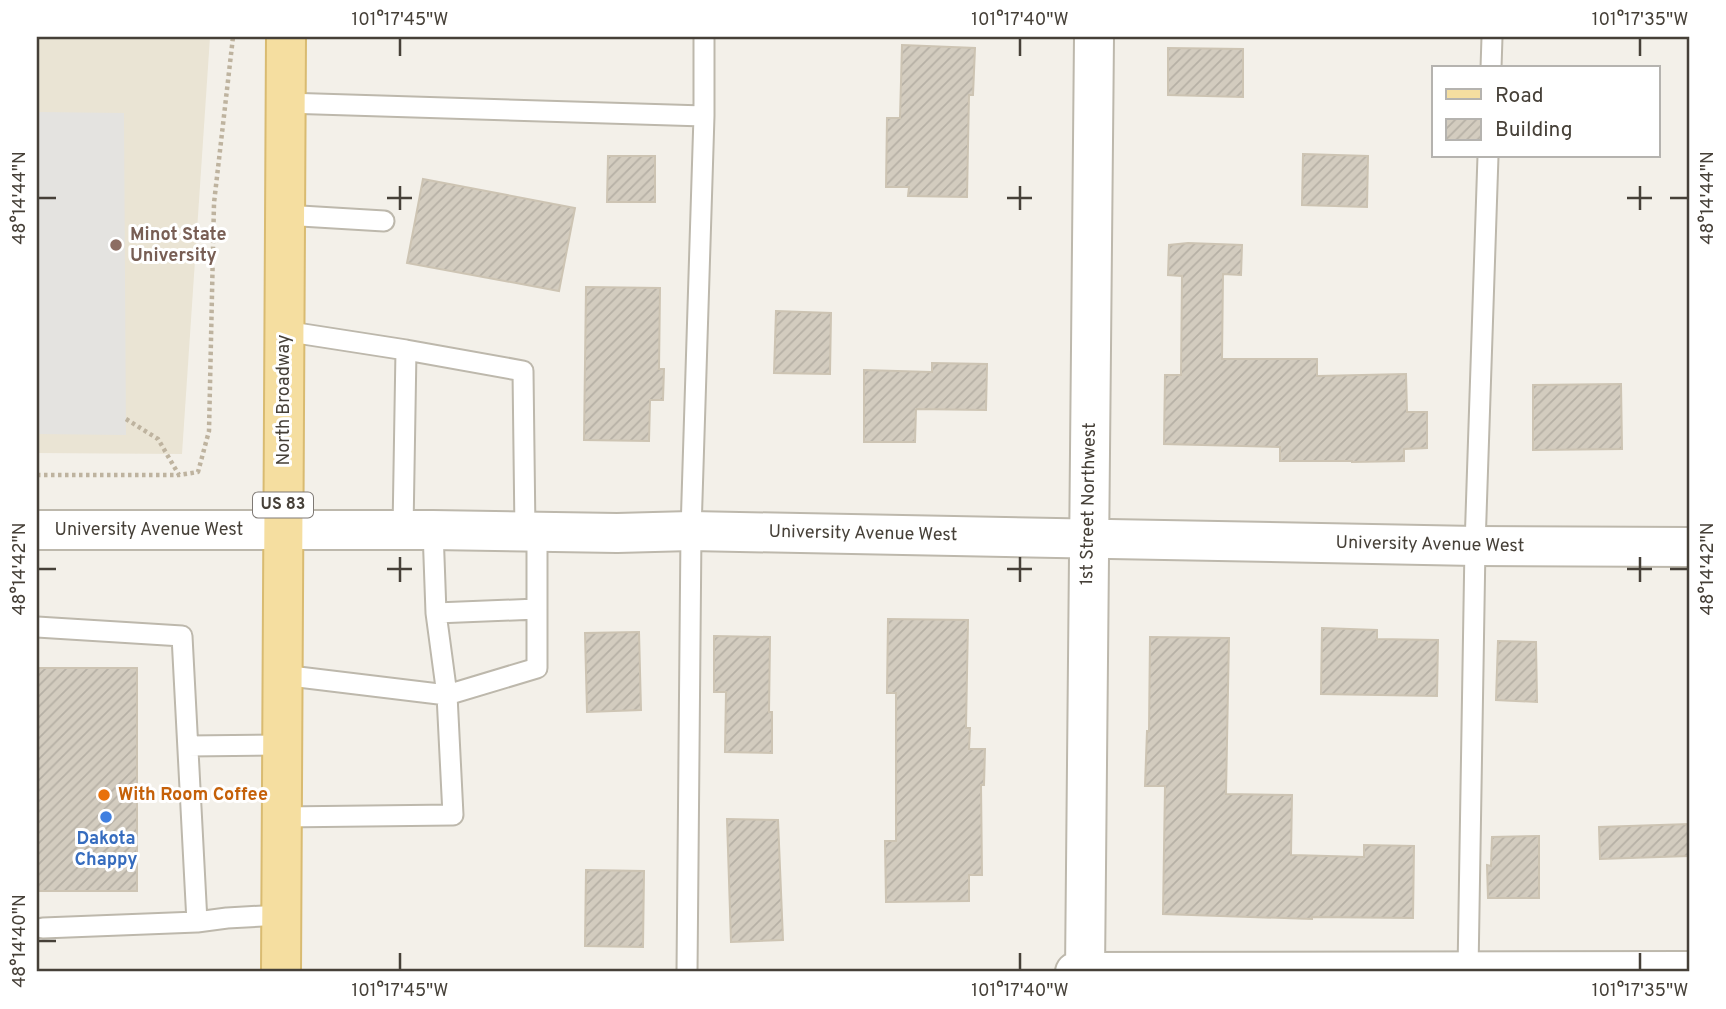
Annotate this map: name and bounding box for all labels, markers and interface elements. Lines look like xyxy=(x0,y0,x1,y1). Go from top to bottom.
text: 101°17'45"W xyxy=(352,9,448,32)
text: 101°17'40"W xyxy=(971,9,1069,32)
text: 101°17'35"W xyxy=(1592,9,1688,32)
legend xyxy=(1432,66,1660,158)
text: Road xyxy=(1495,83,1544,110)
text: Building xyxy=(1495,117,1573,144)
text: 48°14'44"N xyxy=(9,151,32,245)
text: 48°14'44"N xyxy=(1697,151,1720,245)
place label: Minot State University xyxy=(130,224,227,268)
marker: Minot State University xyxy=(108,237,124,253)
street label: North Broadway xyxy=(273,335,296,466)
street label: 1st Street Northwest xyxy=(1076,422,1102,586)
road number: US 83 xyxy=(253,492,313,518)
street label: University Avenue West xyxy=(55,519,243,542)
street label: University Avenue West xyxy=(768,521,958,547)
text: 48°14'42"N xyxy=(9,522,32,616)
text: 48°14'42"N xyxy=(1697,522,1720,616)
street label: University Avenue West xyxy=(1335,532,1525,558)
place label: With Room Coffee xyxy=(118,784,268,807)
marker: With Room Coffee xyxy=(96,787,112,803)
marker: Dakota Chappy xyxy=(98,809,114,825)
place label: Dakota Chappy xyxy=(75,828,137,872)
text: 48°14'40"N xyxy=(9,894,32,988)
text: 101°17'45"W xyxy=(352,980,448,1003)
text: 101°17'40"W xyxy=(971,980,1069,1003)
text: 101°17'35"W xyxy=(1592,980,1688,1003)

